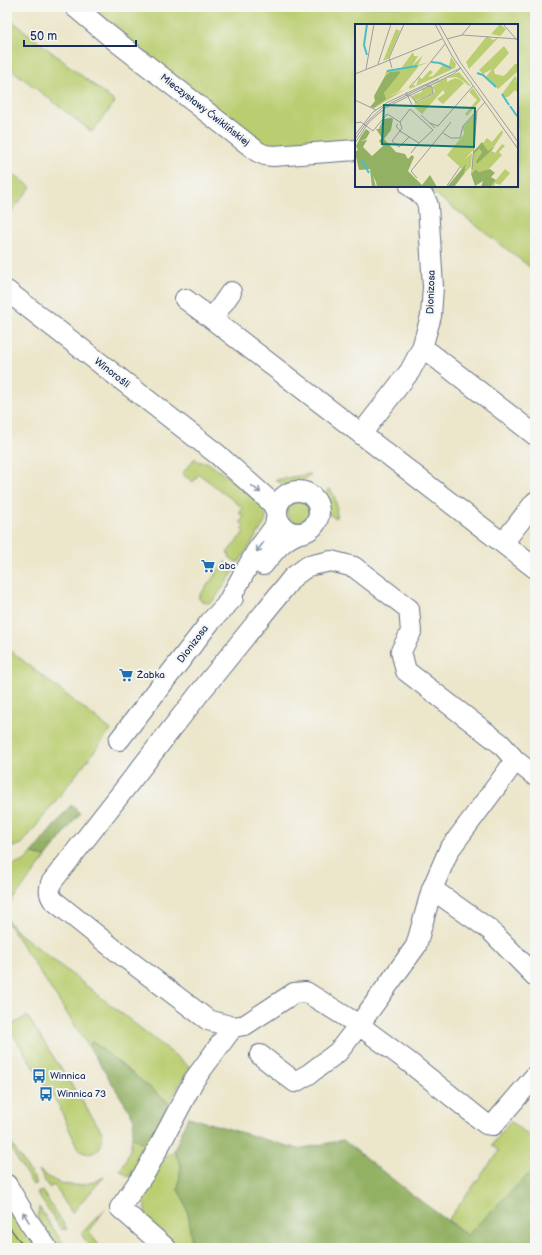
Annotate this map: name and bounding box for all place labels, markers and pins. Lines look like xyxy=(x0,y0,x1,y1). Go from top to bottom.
supermarket icon: abc xyxy=(200,558,216,574)
place label: abc xyxy=(219,560,236,572)
supermarket icon: Żabka xyxy=(118,667,134,683)
place label: Żabka xyxy=(136,669,165,681)
bus stop icon: Winnica xyxy=(31,1068,47,1084)
place label: Winnica xyxy=(50,1070,86,1082)
bus stop icon: Winnica 73 xyxy=(38,1086,54,1102)
place label: Winnica 73 xyxy=(57,1088,106,1100)

